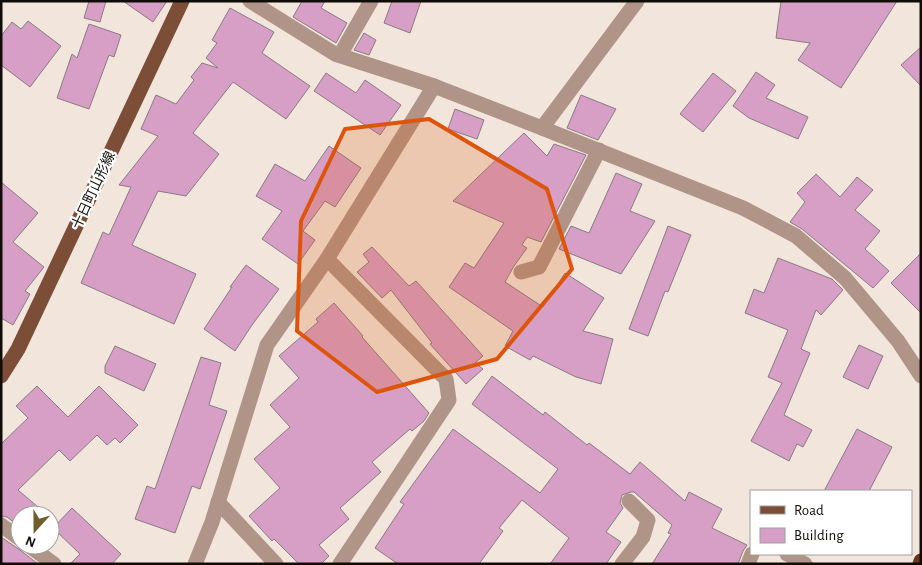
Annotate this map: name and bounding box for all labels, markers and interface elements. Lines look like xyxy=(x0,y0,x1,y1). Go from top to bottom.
street label: 十日町山形線 xyxy=(69,149,118,231)
legend xyxy=(750,490,912,555)
text: Road xyxy=(794,503,824,518)
north arrow xyxy=(10,505,60,555)
text: Building xyxy=(794,528,844,543)
text: N xyxy=(24,533,38,549)

